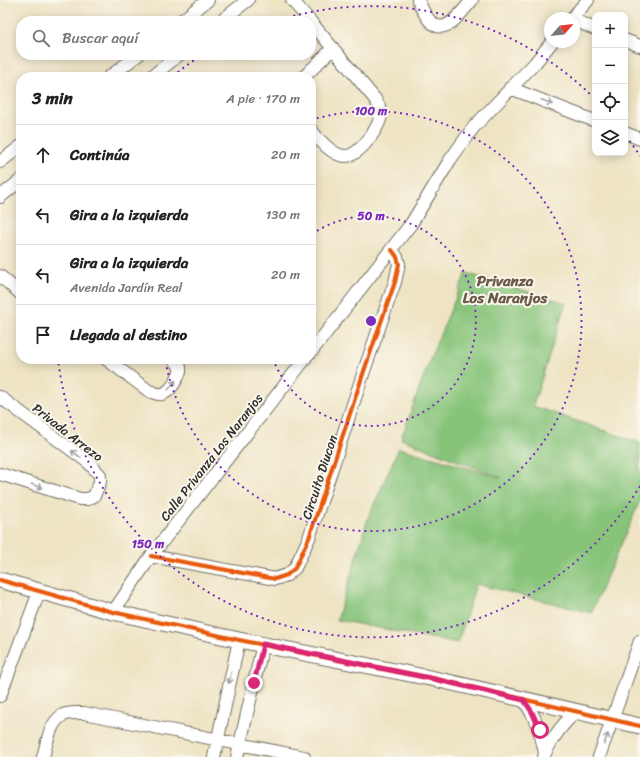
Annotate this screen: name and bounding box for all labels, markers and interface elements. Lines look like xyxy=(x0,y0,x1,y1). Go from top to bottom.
north arrow xyxy=(544,12,580,48)
map controls xyxy=(592,12,628,156)
button: + xyxy=(592,12,628,48)
search box xyxy=(16,16,316,60)
text: Buscar aquí xyxy=(62,25,139,51)
icon: search xyxy=(30,27,52,49)
button: − xyxy=(592,48,628,84)
text: 3 min xyxy=(32,83,73,113)
button: locate xyxy=(592,84,628,120)
text: A pie · 170 m xyxy=(226,87,300,110)
one-way arrow xyxy=(540,99,552,107)
text: 100 m xyxy=(355,100,388,122)
button: layers xyxy=(592,120,628,156)
text: Continúa xyxy=(70,142,129,168)
text: 20 m xyxy=(271,143,300,166)
icon: ahead xyxy=(32,144,54,166)
text: Gira a la izquierda xyxy=(70,202,188,228)
text: 130 m xyxy=(266,203,300,226)
icon: left xyxy=(32,204,54,226)
text: 50 m xyxy=(357,205,385,227)
text: Gira a la izquierda xyxy=(70,250,188,276)
text: 20 m xyxy=(271,263,300,286)
icon: left xyxy=(32,264,54,286)
district label: Privanza Los Naranjos xyxy=(463,268,548,311)
text: Avenida Jardín Real xyxy=(70,276,182,299)
centre of rings xyxy=(364,314,378,328)
text: Llegada al destino xyxy=(70,322,187,348)
icon: arrive xyxy=(32,324,54,346)
one-way arrow xyxy=(168,379,177,390)
street label: Calle Privanza Los Naranjos xyxy=(154,388,269,526)
street label: Privada Arrezo xyxy=(27,397,108,468)
street label: Circuito Diucon xyxy=(295,432,344,522)
one-way arrow xyxy=(71,450,82,458)
one-way arrow xyxy=(30,483,43,490)
text: 150 m xyxy=(132,533,165,555)
one-way arrow xyxy=(226,671,234,684)
route end xyxy=(245,674,263,692)
route start xyxy=(531,721,549,739)
one-way arrow xyxy=(602,733,610,745)

